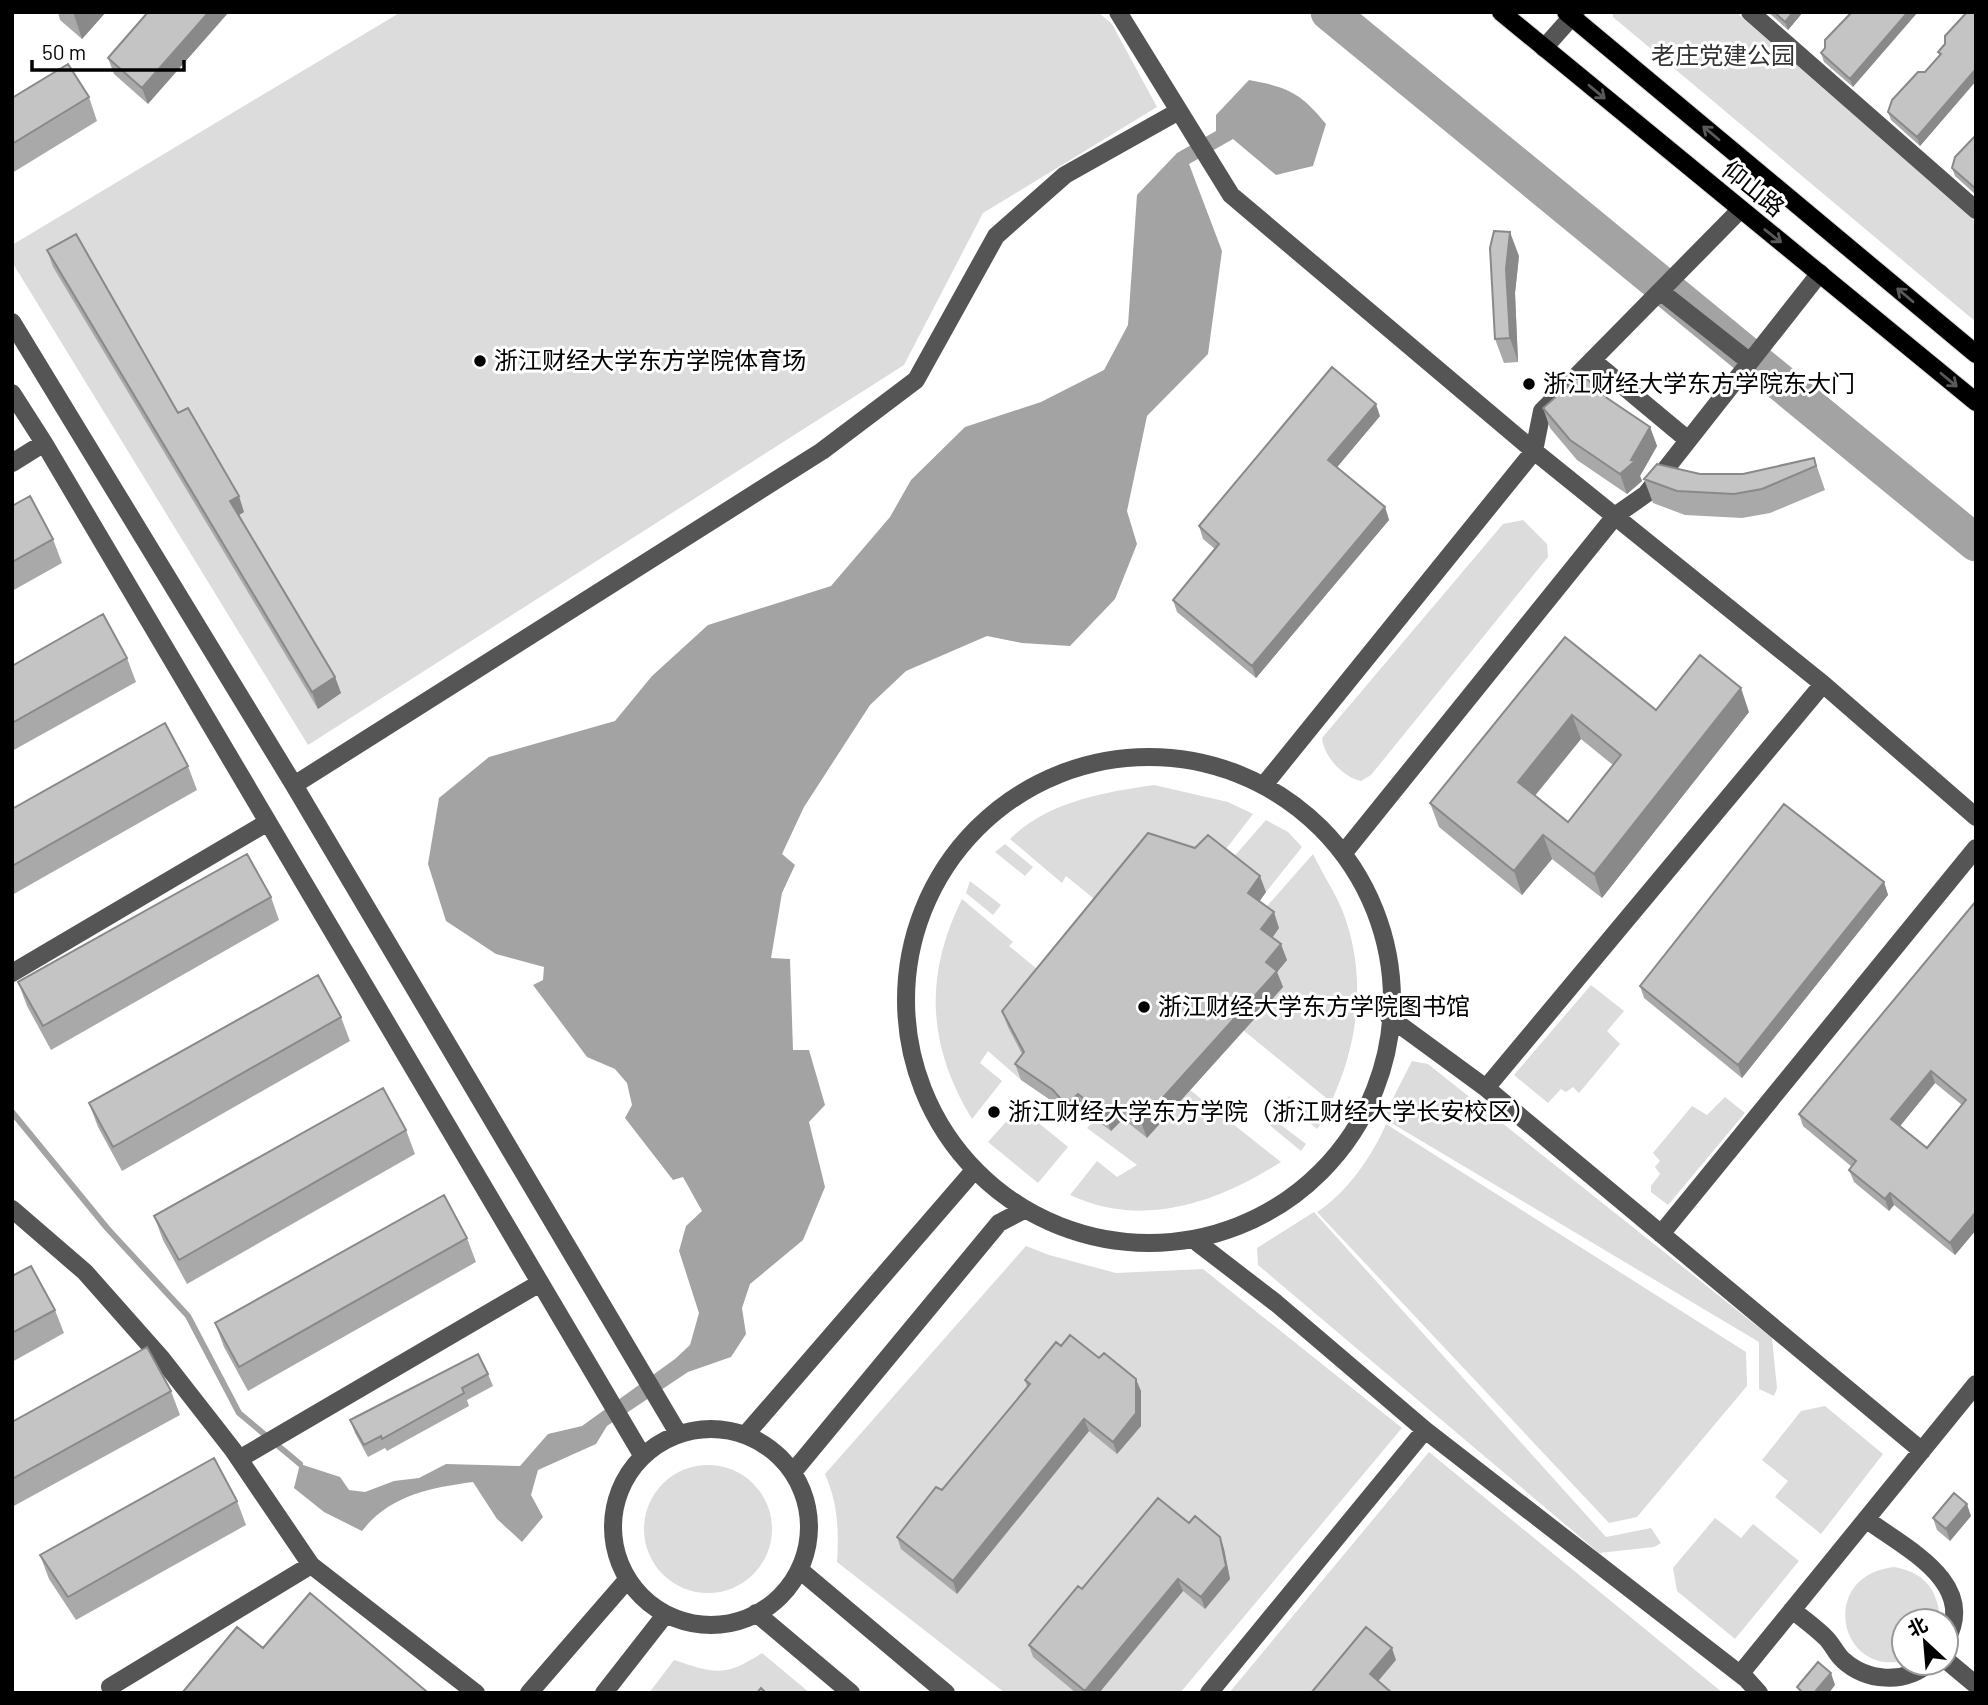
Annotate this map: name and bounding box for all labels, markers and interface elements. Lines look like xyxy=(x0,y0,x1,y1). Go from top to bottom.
scale bar xyxy=(32,28,184,72)
text: 50 m xyxy=(42,39,86,64)
park label: 老庄党建公园 xyxy=(1651,40,1795,69)
one-way arrow xyxy=(1587,84,1605,99)
one-way arrow xyxy=(1702,126,1720,142)
street label: 仰山路 xyxy=(1717,154,1791,222)
one-way arrow xyxy=(1763,229,1781,244)
one-way arrow xyxy=(1896,287,1914,303)
place label: 浙江财经大学东方学院体育场 xyxy=(494,345,806,374)
marker: 浙江财经大学东方学院体育场 xyxy=(472,353,488,369)
place label: 浙江财经大学东方学院东大门 xyxy=(1543,368,1855,397)
one-way arrow xyxy=(1939,372,1957,388)
marker: 浙江财经大学东方学院东大门 xyxy=(1521,376,1537,392)
place label: 浙江财经大学东方学院图书馆 xyxy=(1158,991,1470,1020)
marker: 浙江财经大学东方学院图书馆 xyxy=(1136,999,1152,1015)
place label: 浙江财经大学东方学院（浙江财经大学长安校区） xyxy=(1008,1096,1536,1125)
marker: 浙江财经大学东方学院（浙江财经大学长安校区） xyxy=(986,1104,1002,1120)
north arrow xyxy=(1890,1607,1960,1677)
text: 北 xyxy=(1904,1612,1931,1641)

